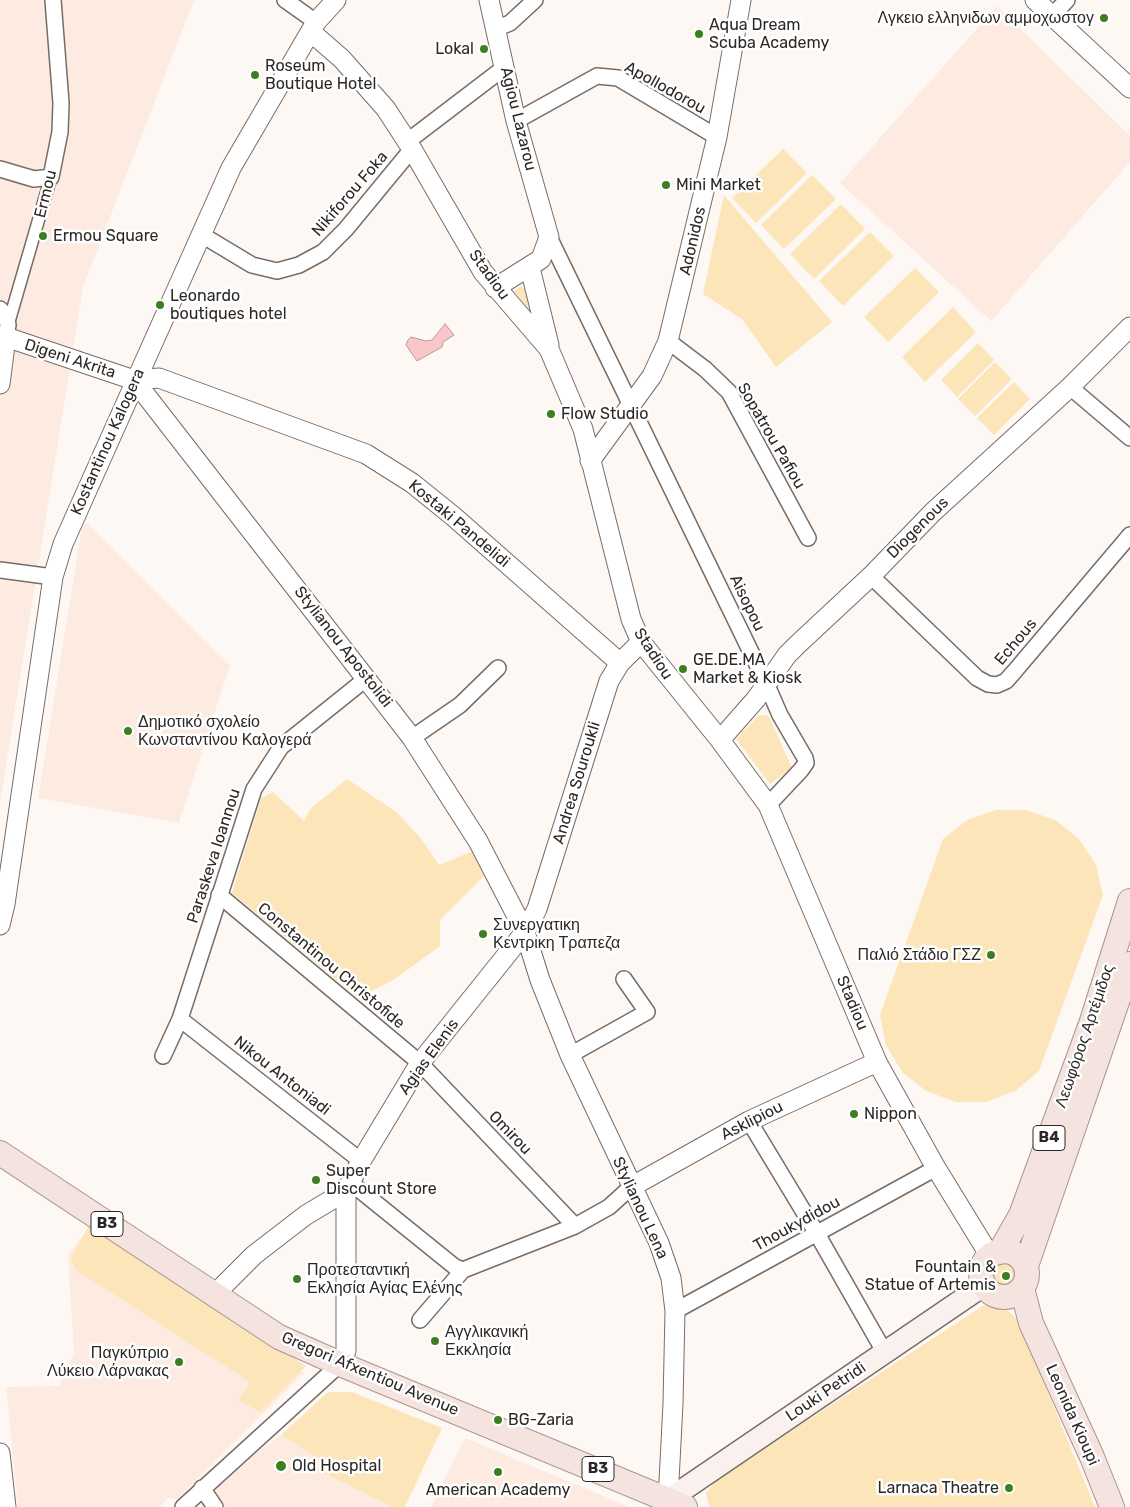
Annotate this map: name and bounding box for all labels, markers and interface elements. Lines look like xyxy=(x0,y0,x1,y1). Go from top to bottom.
place label: Λγκειο ελληνιδων αμμοχωστογ xyxy=(877,8,1094,28)
marker: Λγκειο ελληνιδων αμμοχωστογ xyxy=(1098,12,1110,24)
place label: Aqua Dream Scuba Academy xyxy=(709,15,829,53)
marker: Aqua Dream Scuba Academy xyxy=(693,28,705,40)
place label: Lokal xyxy=(435,39,474,59)
marker: Lokal xyxy=(478,43,490,55)
place label: Roseum Boutique Hotel xyxy=(265,56,376,94)
street label: Apollodorou xyxy=(621,58,709,118)
street label: Agiou Lazarou xyxy=(496,65,540,173)
marker: Roseum Boutique Hotel xyxy=(249,69,261,81)
street label: Nikiforou Foka xyxy=(308,148,392,240)
street label: Ermou xyxy=(31,168,61,220)
place label: Mini Market xyxy=(676,175,761,195)
marker: Mini Market xyxy=(660,179,672,191)
street label: Adonidos xyxy=(676,205,710,277)
place label: Ermou Square xyxy=(53,226,159,246)
marker: Ermou Square xyxy=(37,230,49,242)
street label: Stadiou xyxy=(464,246,514,304)
place label: Leonardo boutiques hotel xyxy=(170,286,287,324)
marker: Leonardo boutiques hotel xyxy=(154,299,166,311)
street label: Digeni Akrita xyxy=(22,335,118,383)
street label: Kostantinou Kalogera xyxy=(67,366,149,518)
street label: Sopatrou Pafiou xyxy=(733,380,809,492)
place label: Flow Studio xyxy=(561,404,648,424)
marker: Flow Studio xyxy=(545,408,557,420)
street label: Kostaki Pandelidi xyxy=(405,476,513,572)
street label: Diogenous xyxy=(883,493,953,563)
street label: Aisopou xyxy=(725,572,769,634)
street label: Stylianou Apostolidi xyxy=(290,583,396,711)
street label: Echous xyxy=(991,615,1041,669)
street label: Stadiou xyxy=(629,625,677,683)
place label: GE.DE.MA Market & Kiosk xyxy=(693,650,802,688)
marker: GE.DE.MA Market & Kiosk xyxy=(677,663,689,675)
place label: Δημοτικό σχολείο Κωνσταντίνου Καλογερά xyxy=(138,712,311,750)
street label: Andrea Souroukli xyxy=(549,719,605,847)
marker: Δημοτικό σχολείο Κωνσταντίνου Καλογερά xyxy=(122,725,134,737)
street label: Paraskeva Ioannou xyxy=(183,786,245,926)
street label: Constantinou Christofide xyxy=(254,899,408,1033)
place label: Συνεργατικη Κεντρικη Τραπεζα xyxy=(493,915,620,953)
marker: Συνεργατικη Κεντρικη Τραπεζα xyxy=(477,928,489,940)
place label: Παλιό Στάδιο ΓΣΖ xyxy=(858,945,981,965)
marker: Παλιό Στάδιο ΓΣΖ xyxy=(985,949,997,961)
street label: Λεωφόρος Αρτέμιδος xyxy=(1051,962,1119,1110)
street label: Stadiou xyxy=(832,973,872,1033)
street label: Agias Elenis xyxy=(395,1015,463,1099)
street label: Nikou Antoniadi xyxy=(230,1032,334,1120)
street label: Asklipiou xyxy=(718,1097,786,1145)
place label: Nippon xyxy=(864,1104,917,1124)
street label: Omirou xyxy=(484,1107,536,1159)
marker: Nippon xyxy=(848,1108,860,1120)
road number: B4 xyxy=(1033,1126,1065,1150)
street label: Stylianou Lena xyxy=(608,1154,672,1262)
place label: Super Discount Store xyxy=(326,1161,437,1199)
marker: Super Discount Store xyxy=(310,1174,322,1186)
street label: Thoukydidou xyxy=(750,1192,844,1256)
road number: B3 xyxy=(91,1212,123,1236)
place label: Fountain & Statue of Artemis xyxy=(865,1257,996,1295)
place label: Προτεσταντική Εκλησία Αγίας Ελένης xyxy=(307,1260,462,1298)
marker: Fountain & Statue of Artemis xyxy=(1000,1270,1012,1282)
marker: Προτεσταντική Εκλησία Αγίας Ελένης xyxy=(291,1273,303,1285)
place label: Αγγλικανική Εκκλησία xyxy=(445,1322,528,1360)
street label: Gregori Afxentiou Avenue xyxy=(278,1328,462,1420)
marker: Αγγλικανική Εκκλησία xyxy=(429,1335,441,1347)
place label: Παγκύπριο Λύκειο Λάρνακας xyxy=(47,1343,169,1381)
marker: Παγκύπριο Λύκειο Λάρνακας xyxy=(173,1356,185,1368)
street label: Louki Petridi xyxy=(782,1358,870,1426)
street label: Leonida Kioupi xyxy=(1041,1362,1103,1468)
place label: BG-Zaria xyxy=(508,1410,574,1430)
marker: BG-Zaria xyxy=(492,1414,504,1426)
place label: Old Hospital xyxy=(292,1456,381,1476)
road number: B3 xyxy=(582,1456,614,1482)
marker: Old Hospital xyxy=(274,1459,288,1473)
marker: American Academy xyxy=(492,1466,504,1478)
place label: Larnaca Theatre xyxy=(877,1478,999,1498)
place label: American Academy xyxy=(426,1480,570,1500)
marker: Larnaca Theatre xyxy=(1003,1482,1015,1494)

